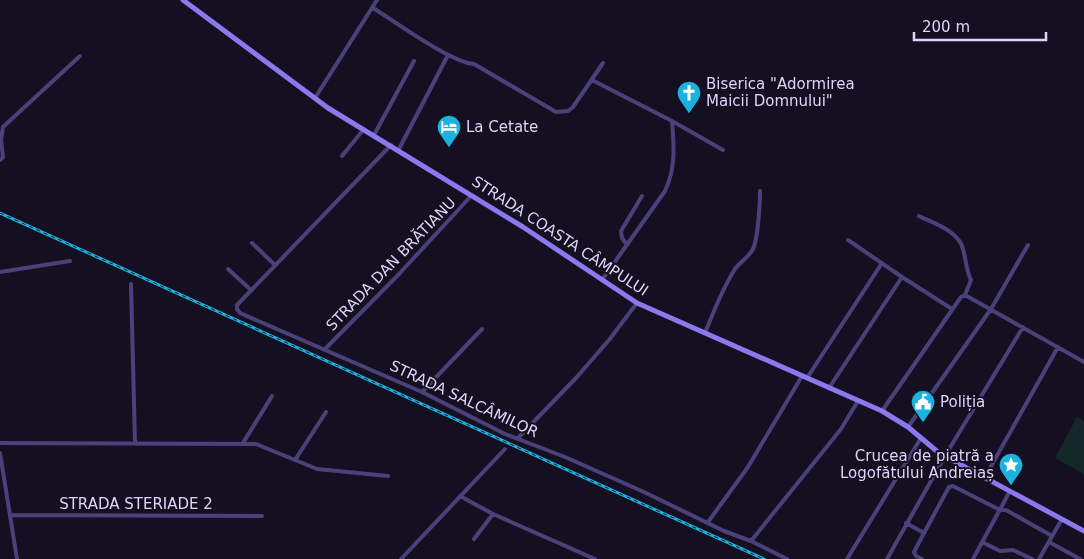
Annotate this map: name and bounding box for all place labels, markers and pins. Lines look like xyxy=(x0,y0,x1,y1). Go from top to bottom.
place label: Biserica "Adormirea Maicii Domnului" xyxy=(706,75,855,110)
church icon: Biserica "Adormirea Maicii Domnului" xyxy=(676,80,702,114)
hotel icon: La Cetate xyxy=(436,114,462,148)
place label: La Cetate xyxy=(466,118,538,136)
public building icon: Poliția xyxy=(910,389,936,423)
place label: Poliția xyxy=(940,393,985,411)
place label: Crucea de piatră a Logofătului Andreiaș xyxy=(840,447,994,482)
place icon: Crucea de piatră a Logofătului Andreiaș xyxy=(998,452,1024,486)

